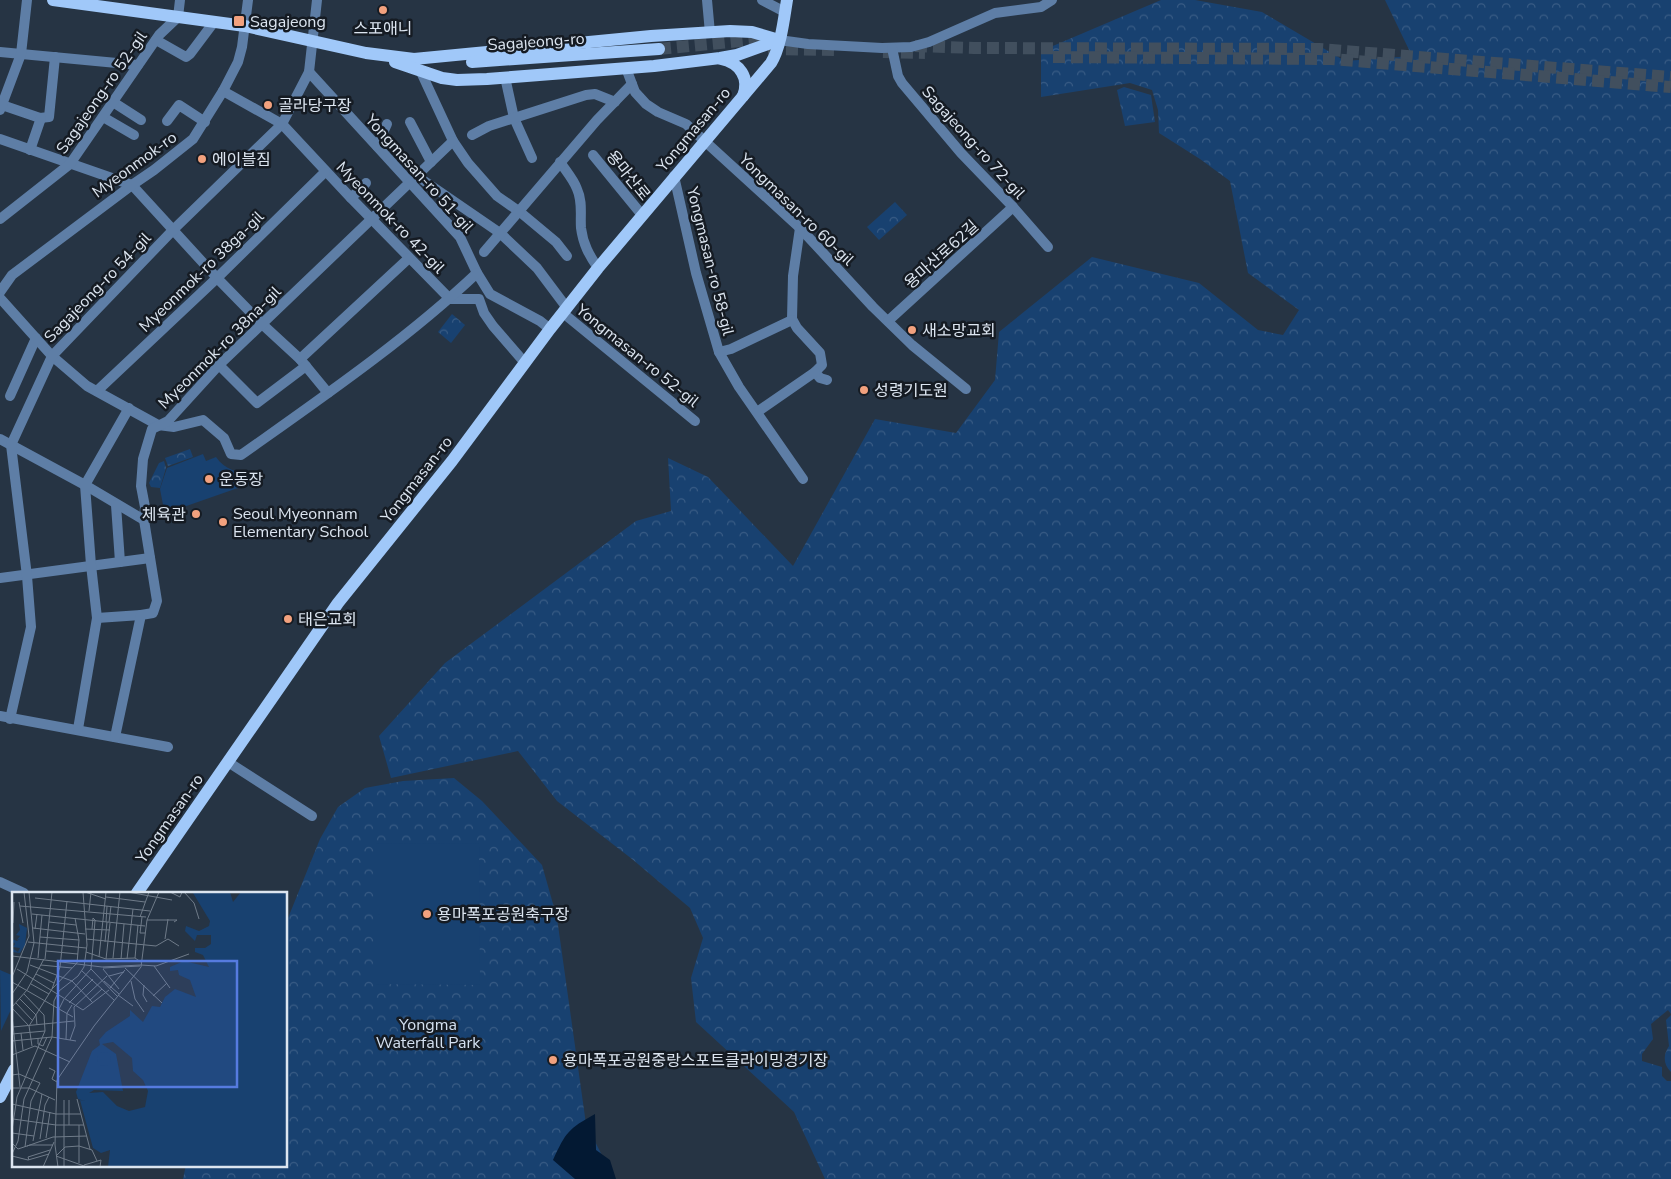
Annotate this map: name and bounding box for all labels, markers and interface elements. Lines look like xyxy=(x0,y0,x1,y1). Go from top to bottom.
marker: 스포애니 xyxy=(377,4,389,16)
place label: Sagajeong xyxy=(250,11,326,33)
marker: Sagajeong xyxy=(232,14,246,28)
place label: 스포애니 xyxy=(354,18,412,40)
street label: Sagajeong-ro 52-gil xyxy=(51,27,153,158)
street label: Sagajeong-ro xyxy=(487,28,585,56)
street label: Sagajeong-ro 72-gil xyxy=(916,81,1030,204)
street label: Yongmasan-ro xyxy=(651,83,736,177)
place label: 골라당구장 xyxy=(278,95,352,117)
marker: 골라당구장 xyxy=(262,99,274,111)
street label: Yongmasan-ro 51-gil xyxy=(359,109,479,238)
street label: Myeonmok-ro xyxy=(88,127,181,203)
street label: 용마산로 xyxy=(601,146,655,206)
street label: Yongmasan-ro 60-gil xyxy=(733,148,859,271)
place label: 에이블짐 xyxy=(212,149,271,171)
marker: 에이블짐 xyxy=(196,153,208,165)
street label: Myeonmok-ro 42-gil xyxy=(331,157,450,279)
street label: Yongmasan-ro 58-gil xyxy=(681,184,739,338)
street label: Myeonmok-ro 38ga-gil xyxy=(134,206,269,337)
street label: 용마산로62길 xyxy=(900,216,984,294)
street label: Sagajeong-ro 54-gil xyxy=(39,228,156,348)
street label: Myeonmok-ro 38na-gil xyxy=(153,281,286,414)
street label: Yongmasan-ro 52-gil xyxy=(570,299,704,412)
place label: 새소망교회 xyxy=(922,320,996,342)
marker: 새소망교회 xyxy=(906,324,918,336)
place label: 성령기도원 xyxy=(874,380,948,402)
marker: 성령기도원 xyxy=(858,384,870,396)
street label: Yongmasan-ro xyxy=(375,432,458,528)
place label: 운동장 xyxy=(219,469,263,491)
marker: 운동장 xyxy=(203,473,215,485)
place label: Seoul Myeonnam Elementary School xyxy=(233,503,369,543)
place label: 체육관 xyxy=(142,504,186,526)
marker: 체육관 xyxy=(190,508,202,520)
marker: Seoul Myeonnam Elementary School xyxy=(217,516,229,528)
place label: 태은교회 xyxy=(298,609,357,631)
marker: 태은교회 xyxy=(282,613,294,625)
street label: Yongmasan-ro xyxy=(130,769,209,868)
inset map xyxy=(12,892,288,1166)
place label: 용마폭포공원축구장 xyxy=(437,904,570,926)
marker: 용마폭포공원축구장 xyxy=(421,908,433,920)
park label: Yongma Waterfall Park xyxy=(376,1014,481,1054)
place label: 용마폭포공원중랑스포트클라이밍경기장 xyxy=(563,1050,828,1072)
marker: 용마폭포공원중랑스포트클라이밍경기장 xyxy=(547,1054,559,1066)

